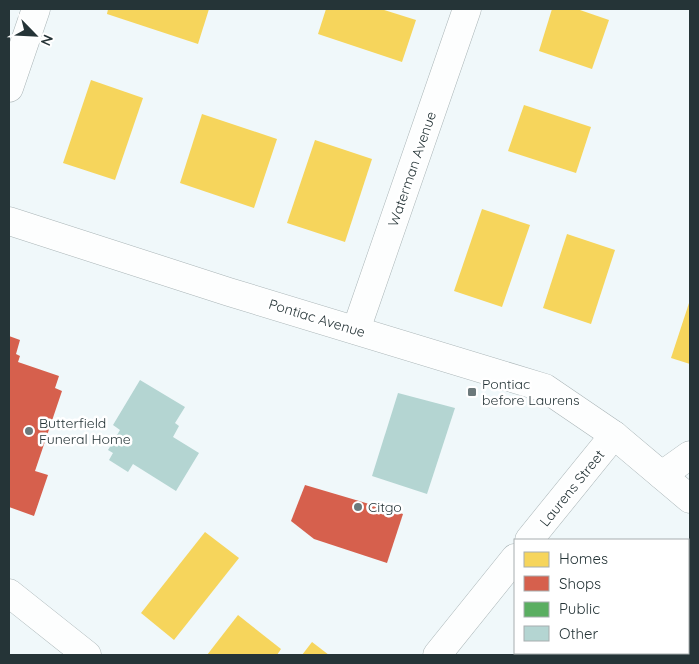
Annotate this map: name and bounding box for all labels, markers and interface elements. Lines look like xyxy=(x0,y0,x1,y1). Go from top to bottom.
north arrow xyxy=(10,10,60,60)
text: N xyxy=(37,32,57,49)
street label: Waterman Avenue xyxy=(384,109,440,229)
street label: Pontiac Avenue xyxy=(267,295,367,341)
place label: Pontiac before Laurens xyxy=(482,375,580,409)
marker: Pontiac before Laurens xyxy=(466,386,478,398)
place label: Butterfield Funeral Home xyxy=(39,414,131,448)
marker: Butterfield Funeral Home xyxy=(23,425,35,437)
street label: Laurens Street xyxy=(536,446,609,530)
place label: Citgo xyxy=(368,498,402,516)
marker: Citgo xyxy=(352,501,364,513)
legend xyxy=(514,539,689,654)
text: Homes xyxy=(559,549,608,568)
text: Shops xyxy=(559,574,601,593)
text: Public xyxy=(559,599,600,618)
text: Other xyxy=(559,624,599,643)

